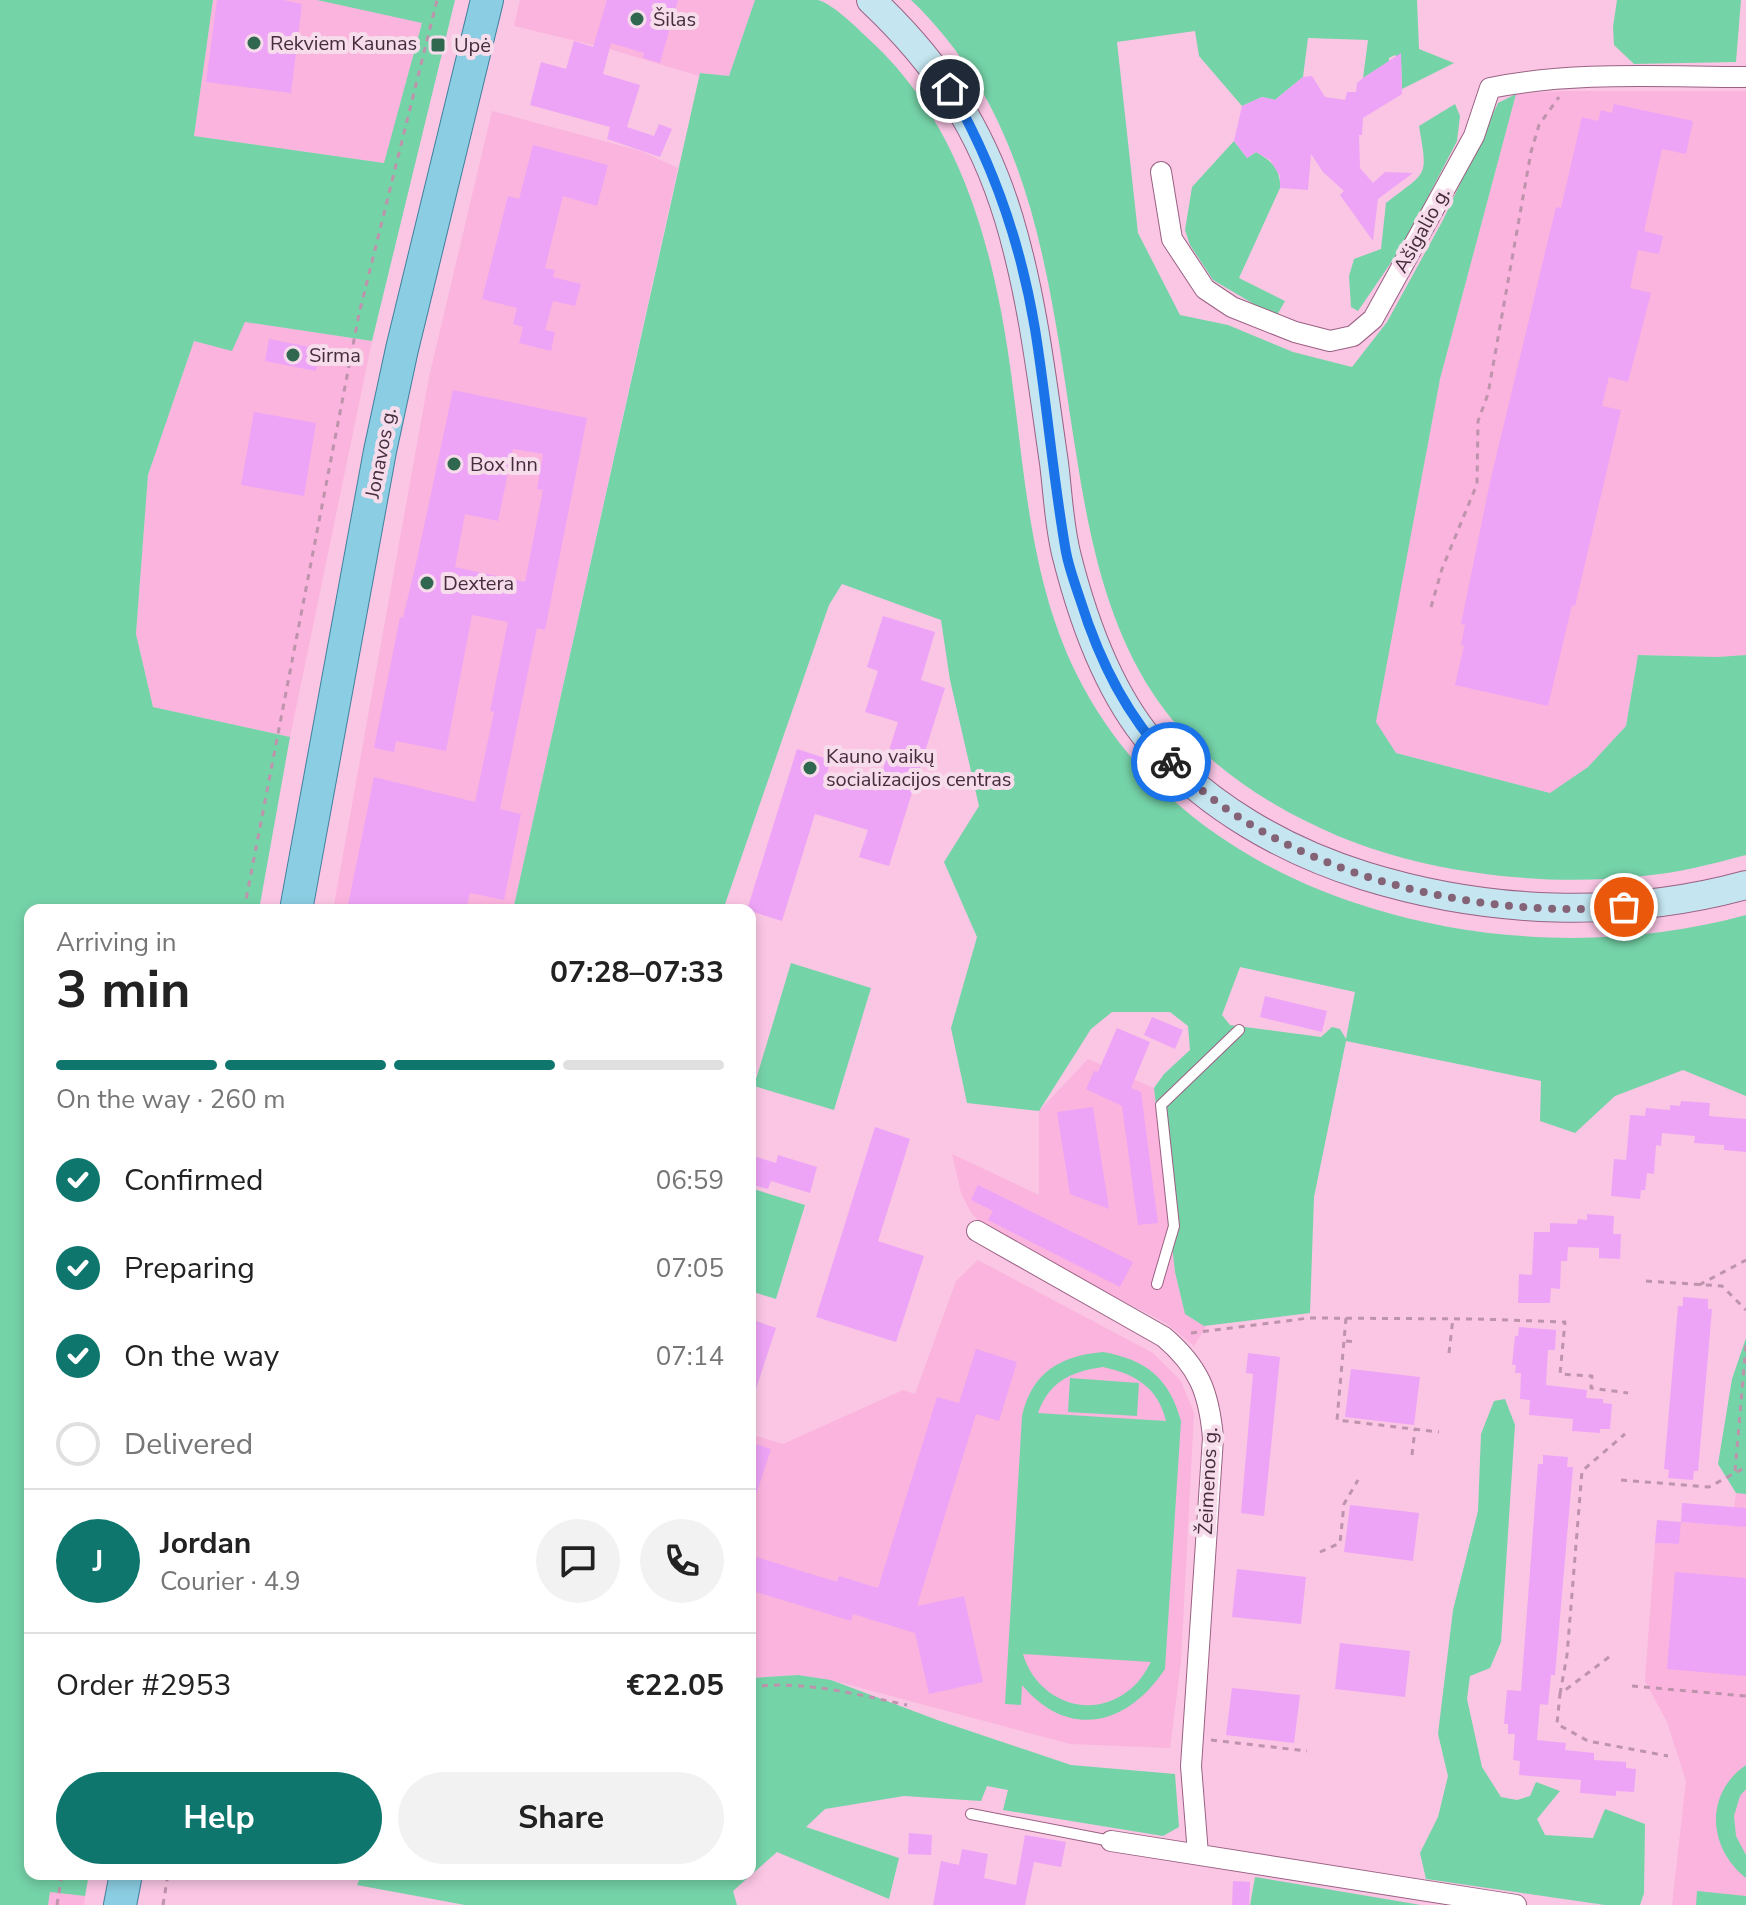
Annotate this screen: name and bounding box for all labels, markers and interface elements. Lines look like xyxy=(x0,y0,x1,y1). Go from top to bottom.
place label: Šilas xyxy=(653,6,696,33)
marker: Šilas xyxy=(628,10,646,28)
place label: Rekviem Kaunas xyxy=(270,30,417,57)
place label: Upė xyxy=(454,32,491,59)
marker: Rekviem Kaunas xyxy=(245,34,263,52)
marker: Upė xyxy=(429,36,447,54)
pin xyxy=(916,55,984,123)
icon: home xyxy=(928,67,972,111)
street label: Ašigalio g. xyxy=(1387,182,1457,278)
place label: Sirma xyxy=(309,342,361,369)
marker: Sirma xyxy=(284,346,302,364)
street label: Jonavos g. xyxy=(359,405,403,502)
place label: Box Inn xyxy=(470,451,538,478)
marker: Box Inn xyxy=(445,455,463,473)
place label: Dextera xyxy=(443,570,514,597)
marker: Dextera xyxy=(418,574,436,592)
courier xyxy=(1131,722,1211,802)
icon: bike xyxy=(1149,740,1193,784)
place label: Kauno vaikų socializacijos centras xyxy=(826,743,1011,793)
marker: Kauno vaikų socializacijos centras xyxy=(801,759,819,777)
pin xyxy=(1590,873,1658,941)
icon: bag xyxy=(1602,885,1646,929)
text: Arriving in xyxy=(56,925,177,960)
text: 07:28–07:33 xyxy=(550,952,724,993)
text: 3 min xyxy=(56,954,191,1025)
text: On the way · 260 m xyxy=(56,1082,285,1117)
icon: check xyxy=(56,1158,100,1202)
text: Confirmed xyxy=(124,1160,264,1201)
text: 06:59 xyxy=(656,1163,724,1198)
icon: check xyxy=(56,1246,100,1290)
text: Preparing xyxy=(124,1248,255,1289)
text: 07:05 xyxy=(656,1251,724,1286)
icon: check xyxy=(56,1334,100,1378)
text: On the way xyxy=(124,1336,279,1377)
text: 07:14 xyxy=(656,1339,724,1374)
text: Delivered xyxy=(124,1424,253,1465)
street label: Žeimenos g. xyxy=(1192,1426,1224,1536)
button: chat xyxy=(536,1519,620,1603)
button: phone xyxy=(640,1519,724,1603)
text: Jordan xyxy=(160,1523,251,1564)
text: J xyxy=(93,1541,103,1582)
text: Courier · 4.9 xyxy=(160,1564,301,1599)
text: Order #2953 xyxy=(56,1665,231,1706)
text: €22.05 xyxy=(627,1665,724,1706)
button: Help xyxy=(56,1772,382,1864)
button: Share xyxy=(398,1772,724,1864)

